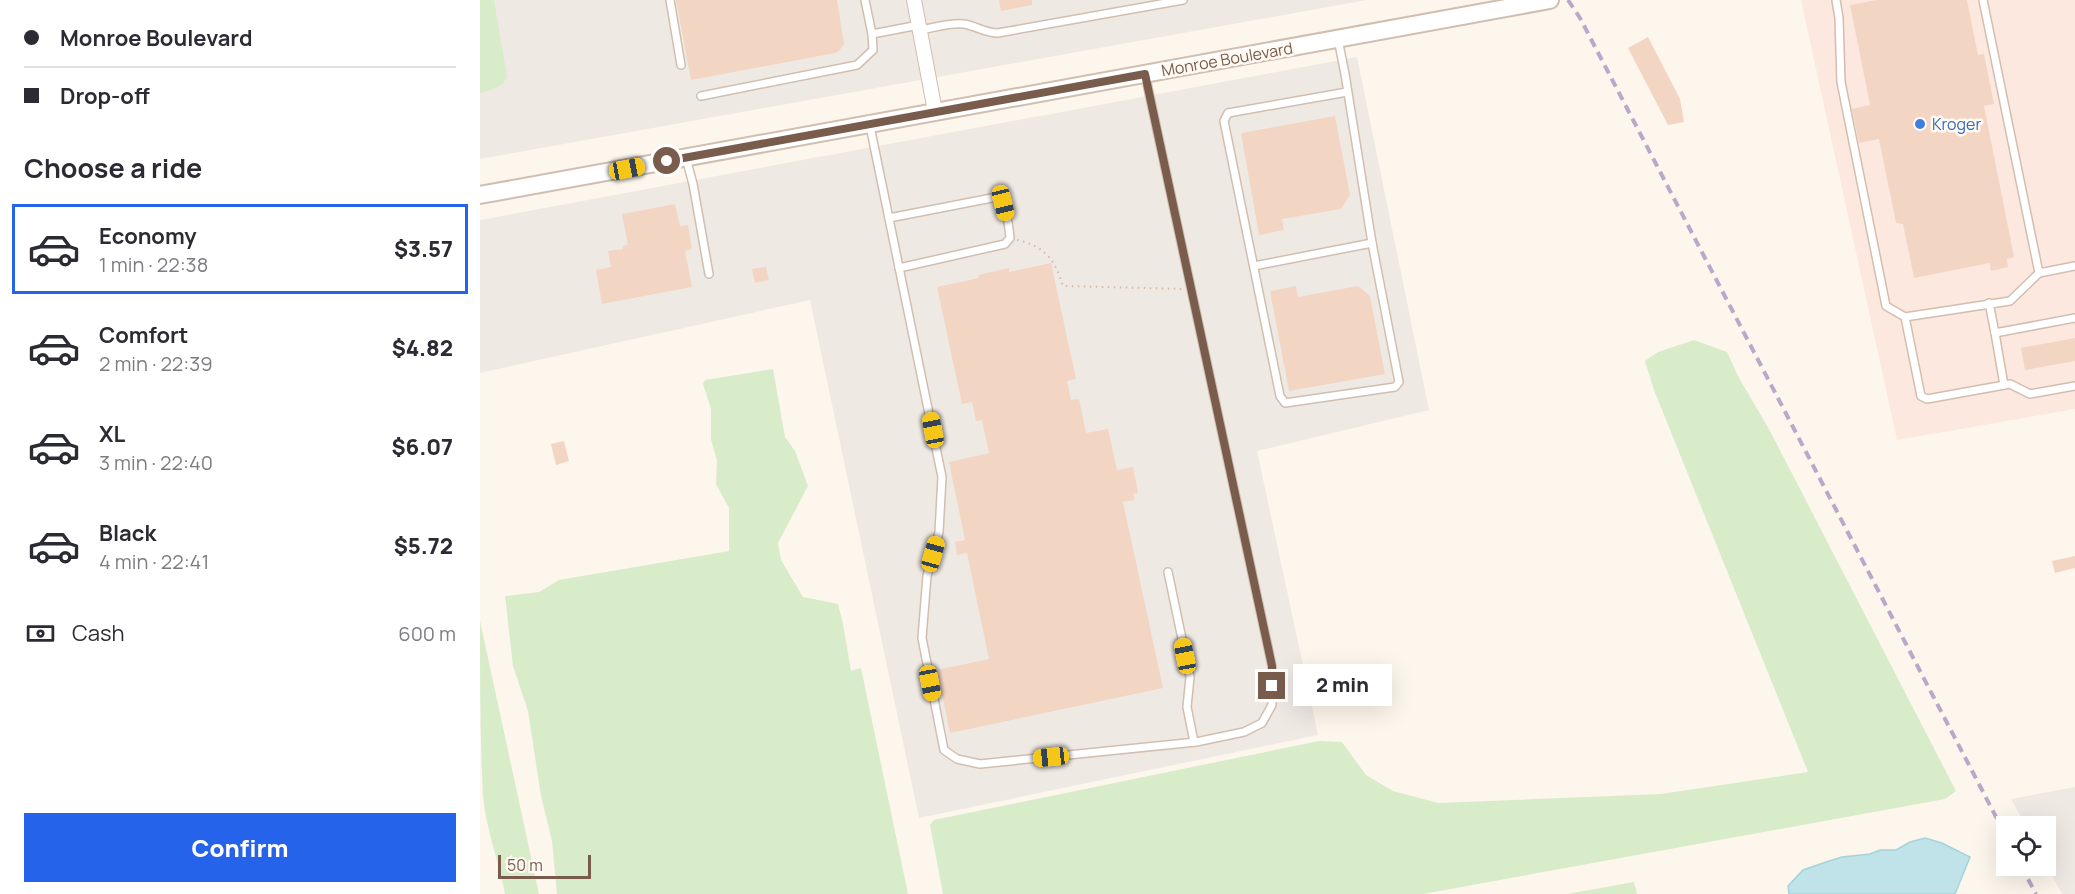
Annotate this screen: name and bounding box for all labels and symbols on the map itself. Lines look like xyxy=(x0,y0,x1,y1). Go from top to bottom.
street label: Monroe Boulevard xyxy=(1159,37,1295,81)
place label: Kroger xyxy=(1932,113,1981,135)
marker: Kroger xyxy=(1913,117,1927,131)
route start xyxy=(653,147,680,174)
car xyxy=(608,157,646,181)
car xyxy=(990,183,1016,223)
car xyxy=(921,411,945,449)
car xyxy=(919,534,947,574)
car xyxy=(1173,637,1197,675)
car xyxy=(918,664,942,702)
callout: 2 min xyxy=(1293,665,1392,707)
route end xyxy=(1258,672,1285,699)
car xyxy=(1032,746,1070,768)
scale bar xyxy=(498,852,591,880)

